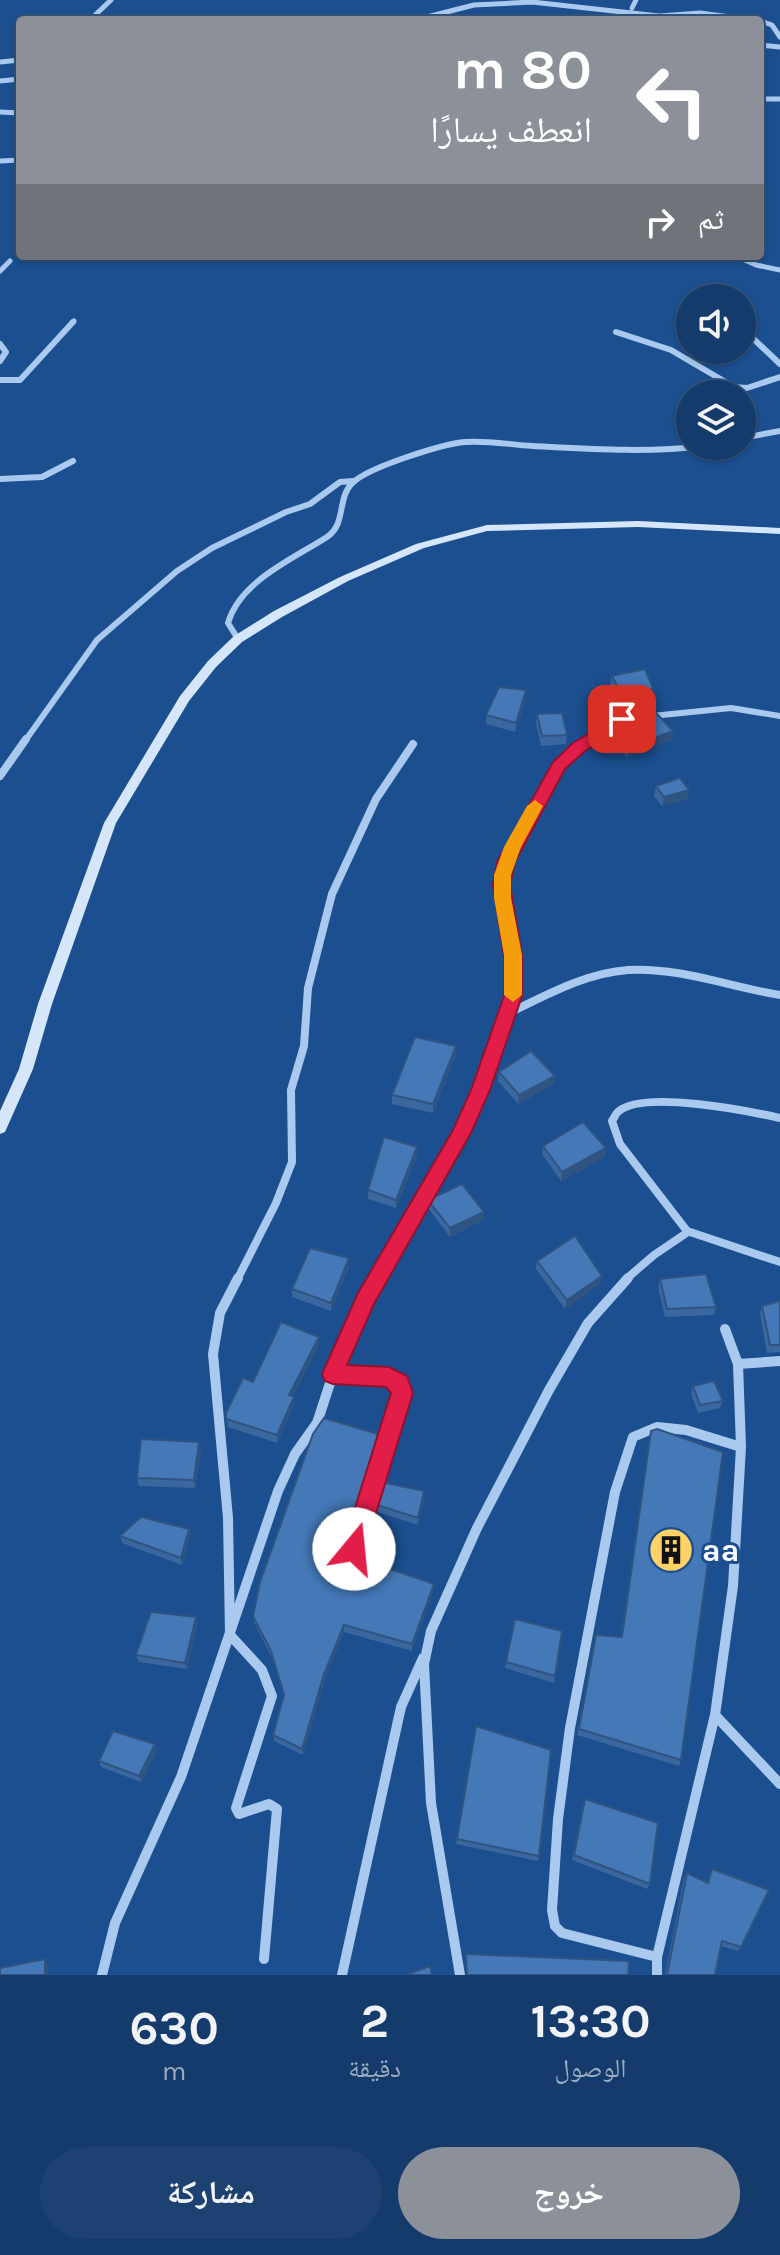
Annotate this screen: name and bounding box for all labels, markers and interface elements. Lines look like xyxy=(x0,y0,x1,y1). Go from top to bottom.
text: 80 m xyxy=(453,37,592,102)
icon: left xyxy=(620,48,724,152)
text: انعطف يسارًا xyxy=(430,109,592,151)
icon: right xyxy=(638,200,682,244)
text: ثم xyxy=(698,201,724,237)
map controls xyxy=(676,284,756,460)
button: sound xyxy=(676,284,756,364)
button: layers xyxy=(676,380,756,460)
pin xyxy=(588,685,656,753)
icon: arrive xyxy=(600,697,644,741)
position arrow xyxy=(312,1507,396,1591)
building icon: aa xyxy=(647,1526,695,1574)
place label: aa xyxy=(702,1532,739,1569)
text: 2 xyxy=(360,1993,389,2049)
text: 13:30 xyxy=(530,1993,651,2049)
text: 630 xyxy=(129,2000,219,2056)
text: دقيقة xyxy=(348,2053,401,2084)
text: الوصول xyxy=(555,2053,627,2084)
text: m xyxy=(162,2056,186,2087)
button: مشاركة xyxy=(40,2147,382,2239)
button: خروج xyxy=(398,2147,740,2239)

